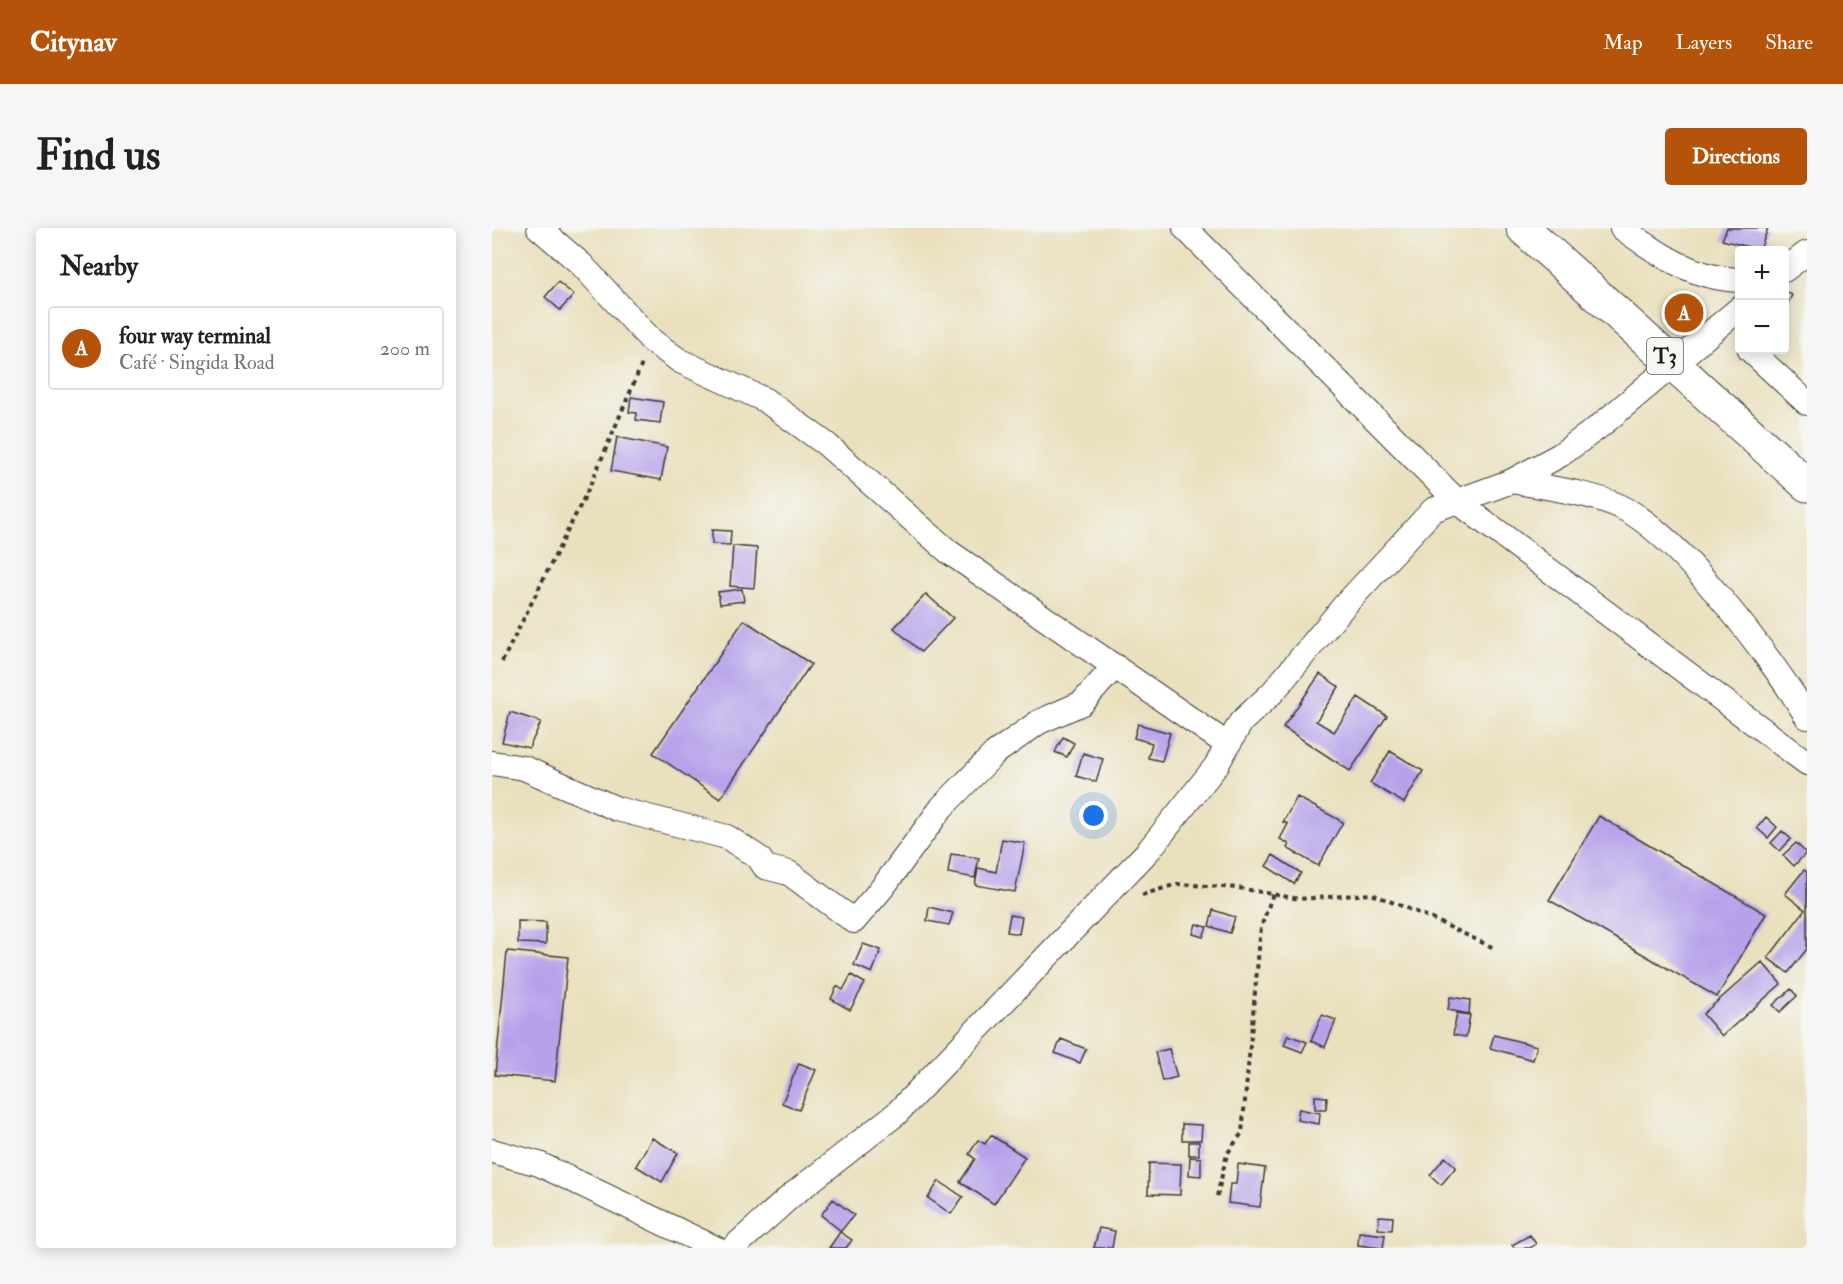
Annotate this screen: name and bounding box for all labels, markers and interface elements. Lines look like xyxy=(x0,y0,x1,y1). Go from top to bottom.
text: Citynav xyxy=(30,25,117,60)
text: Map xyxy=(1603,29,1643,56)
text: Layers xyxy=(1676,29,1732,56)
text: Share xyxy=(1765,29,1813,56)
button: Directions xyxy=(1665,128,1807,185)
text: Find us xyxy=(36,130,160,182)
map controls xyxy=(1735,246,1789,354)
button: + xyxy=(1735,246,1789,300)
text: Nearby xyxy=(60,251,138,283)
pin: A xyxy=(1664,290,1704,335)
button: − xyxy=(1735,300,1789,354)
text: four way terminal xyxy=(119,322,271,350)
text: A xyxy=(75,336,88,361)
text: 200 m xyxy=(380,336,430,361)
road number: T3 xyxy=(1647,338,1683,374)
text: Café · Singida Road xyxy=(119,350,275,375)
your location xyxy=(1079,801,1108,830)

